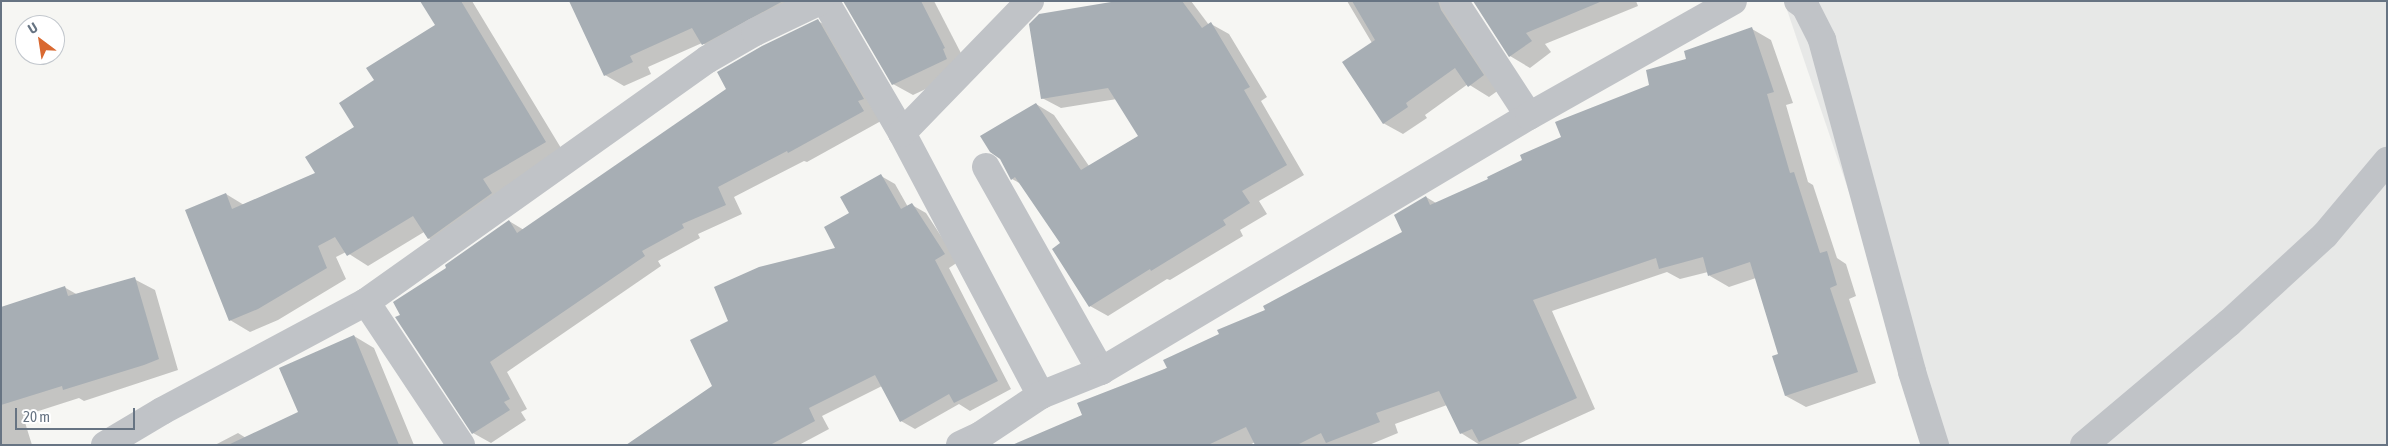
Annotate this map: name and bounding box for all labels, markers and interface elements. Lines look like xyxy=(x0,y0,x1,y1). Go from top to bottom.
north arrow xyxy=(15,15,65,65)
text: U xyxy=(25,19,40,37)
scale bar xyxy=(18,398,138,430)
text: 20 m xyxy=(23,408,50,425)

